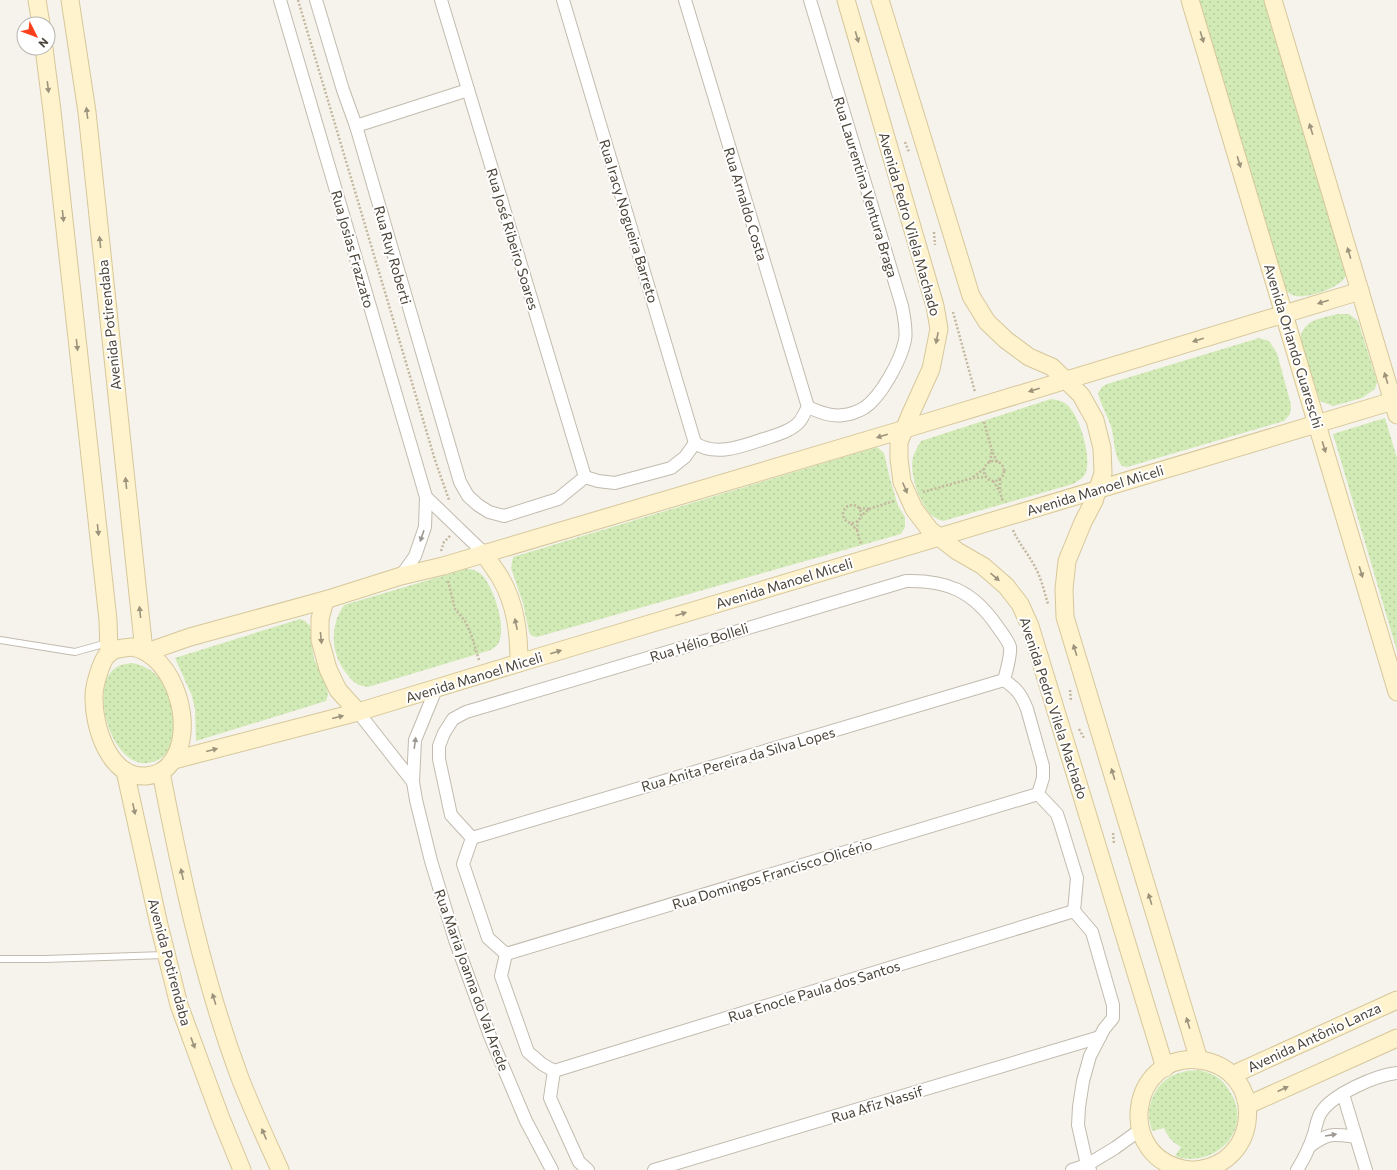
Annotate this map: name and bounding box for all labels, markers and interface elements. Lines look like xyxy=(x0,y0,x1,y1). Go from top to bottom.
north arrow xyxy=(16,16,56,56)
one-way arrow xyxy=(854,32,860,44)
one-way arrow xyxy=(1199,32,1205,44)
text: N xyxy=(36,36,51,50)
one-way arrow xyxy=(45,81,52,93)
street label: Rua Laurentina Ventura Braga xyxy=(830,95,902,279)
one-way arrow xyxy=(83,107,90,119)
one-way arrow xyxy=(1308,123,1314,135)
street label: Avenida Pedro Vilela Machado xyxy=(876,130,944,318)
street label: Rua Iracy Nogueira Barreto xyxy=(596,137,662,305)
street label: Rua Arnaldo Costa xyxy=(721,145,771,263)
one-way arrow xyxy=(1236,156,1242,168)
street label: Rua José Ribeiro Soares xyxy=(483,166,543,312)
street label: Rua Josias Frazzato xyxy=(328,188,378,310)
street label: Rua Ruy Roberti xyxy=(371,204,415,306)
one-way arrow xyxy=(60,210,66,222)
one-way arrow xyxy=(97,236,104,248)
one-way arrow xyxy=(1346,247,1352,259)
street label: Avenida Potirendaba xyxy=(94,259,124,391)
street label: Avenida Orlando Guareschi xyxy=(1261,262,1327,430)
one-way arrow xyxy=(1316,299,1328,305)
one-way arrow xyxy=(934,332,940,344)
one-way arrow xyxy=(1192,337,1204,343)
one-way arrow xyxy=(74,339,81,351)
one-way arrow xyxy=(1383,372,1389,384)
one-way arrow xyxy=(1027,387,1039,393)
one-way arrow xyxy=(876,433,888,439)
one-way arrow xyxy=(1321,442,1327,454)
street label: Avenida Manoel Miceli xyxy=(1025,461,1165,519)
one-way arrow xyxy=(123,477,129,489)
one-way arrow xyxy=(901,482,908,494)
one-way arrow xyxy=(95,524,101,536)
one-way arrow xyxy=(418,530,424,542)
street label: Avenida Manoel Miceli xyxy=(714,554,854,612)
one-way arrow xyxy=(1358,566,1364,578)
one-way arrow xyxy=(990,572,1001,581)
one-way arrow xyxy=(136,606,143,618)
one-way arrow xyxy=(675,611,687,617)
street label: Avenida Pedro Vilela Machado xyxy=(1016,615,1092,801)
one-way arrow xyxy=(513,618,519,630)
street label: Rua Hélio Bolleli xyxy=(648,619,750,665)
one-way arrow xyxy=(317,632,324,644)
one-way arrow xyxy=(1072,643,1078,655)
street label: Avenida Manoel Miceli xyxy=(404,648,544,706)
one-way arrow xyxy=(550,649,562,655)
one-way arrow xyxy=(332,714,344,720)
street label: Rua Anita Pereira da Silva Lopes xyxy=(639,723,837,795)
one-way arrow xyxy=(412,737,418,749)
one-way arrow xyxy=(206,747,218,753)
one-way arrow xyxy=(1110,768,1116,780)
one-way arrow xyxy=(131,803,137,815)
street label: Rua Domingos Francisco Olicério xyxy=(670,835,874,913)
one-way arrow xyxy=(178,867,184,880)
street label: Rua Maria Joanna do Val Arede xyxy=(431,887,513,1073)
one-way arrow xyxy=(1147,892,1153,904)
street label: Avenida Potirendaba xyxy=(145,896,195,1028)
street label: Rua Enocle Paula dos Santos xyxy=(726,957,902,1025)
one-way arrow xyxy=(211,993,217,1005)
street label: Avenida Antônio Lanza xyxy=(1245,999,1383,1075)
one-way arrow xyxy=(1185,1017,1191,1029)
one-way arrow xyxy=(191,1038,197,1050)
street label: Rua Afiz Nassif xyxy=(829,1082,925,1126)
one-way arrow xyxy=(1278,1086,1289,1092)
one-way arrow xyxy=(261,1129,267,1140)
one-way arrow xyxy=(1325,1132,1337,1138)

